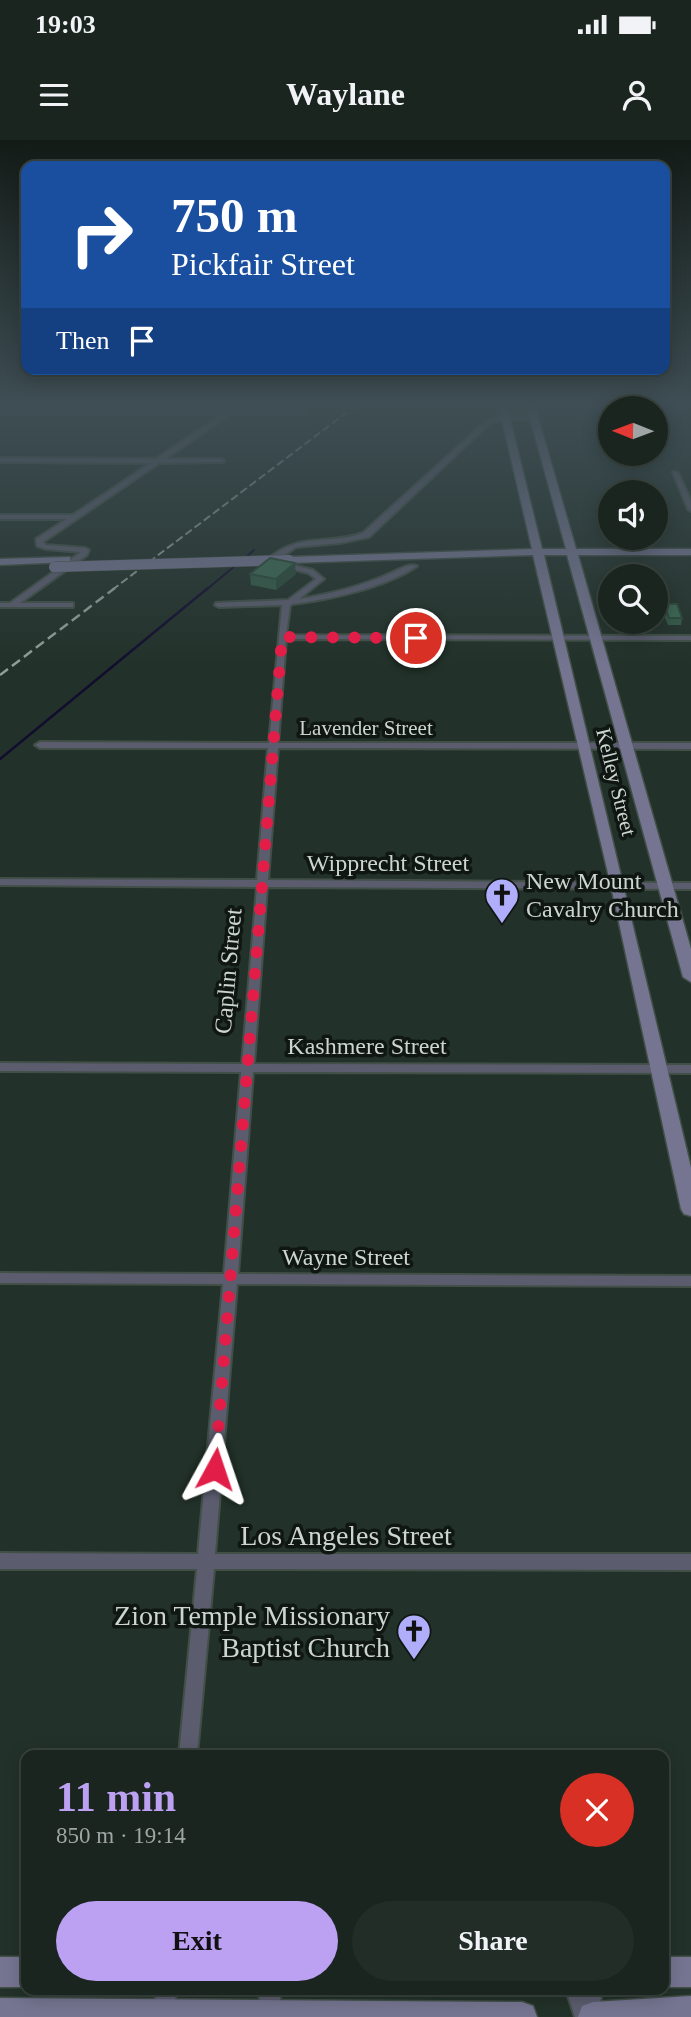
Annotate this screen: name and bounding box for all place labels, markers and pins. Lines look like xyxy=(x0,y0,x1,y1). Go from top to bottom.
pin xyxy=(386,608,446,668)
place label: New Mount Cavalry Church xyxy=(526,868,679,922)
church icon: New Mount Cavalry Church xyxy=(483,876,521,925)
place label: Zion Temple Missionary Baptist Church xyxy=(114,1600,390,1663)
church icon: Zion Temple Missionary Baptist Church xyxy=(395,1612,433,1661)

